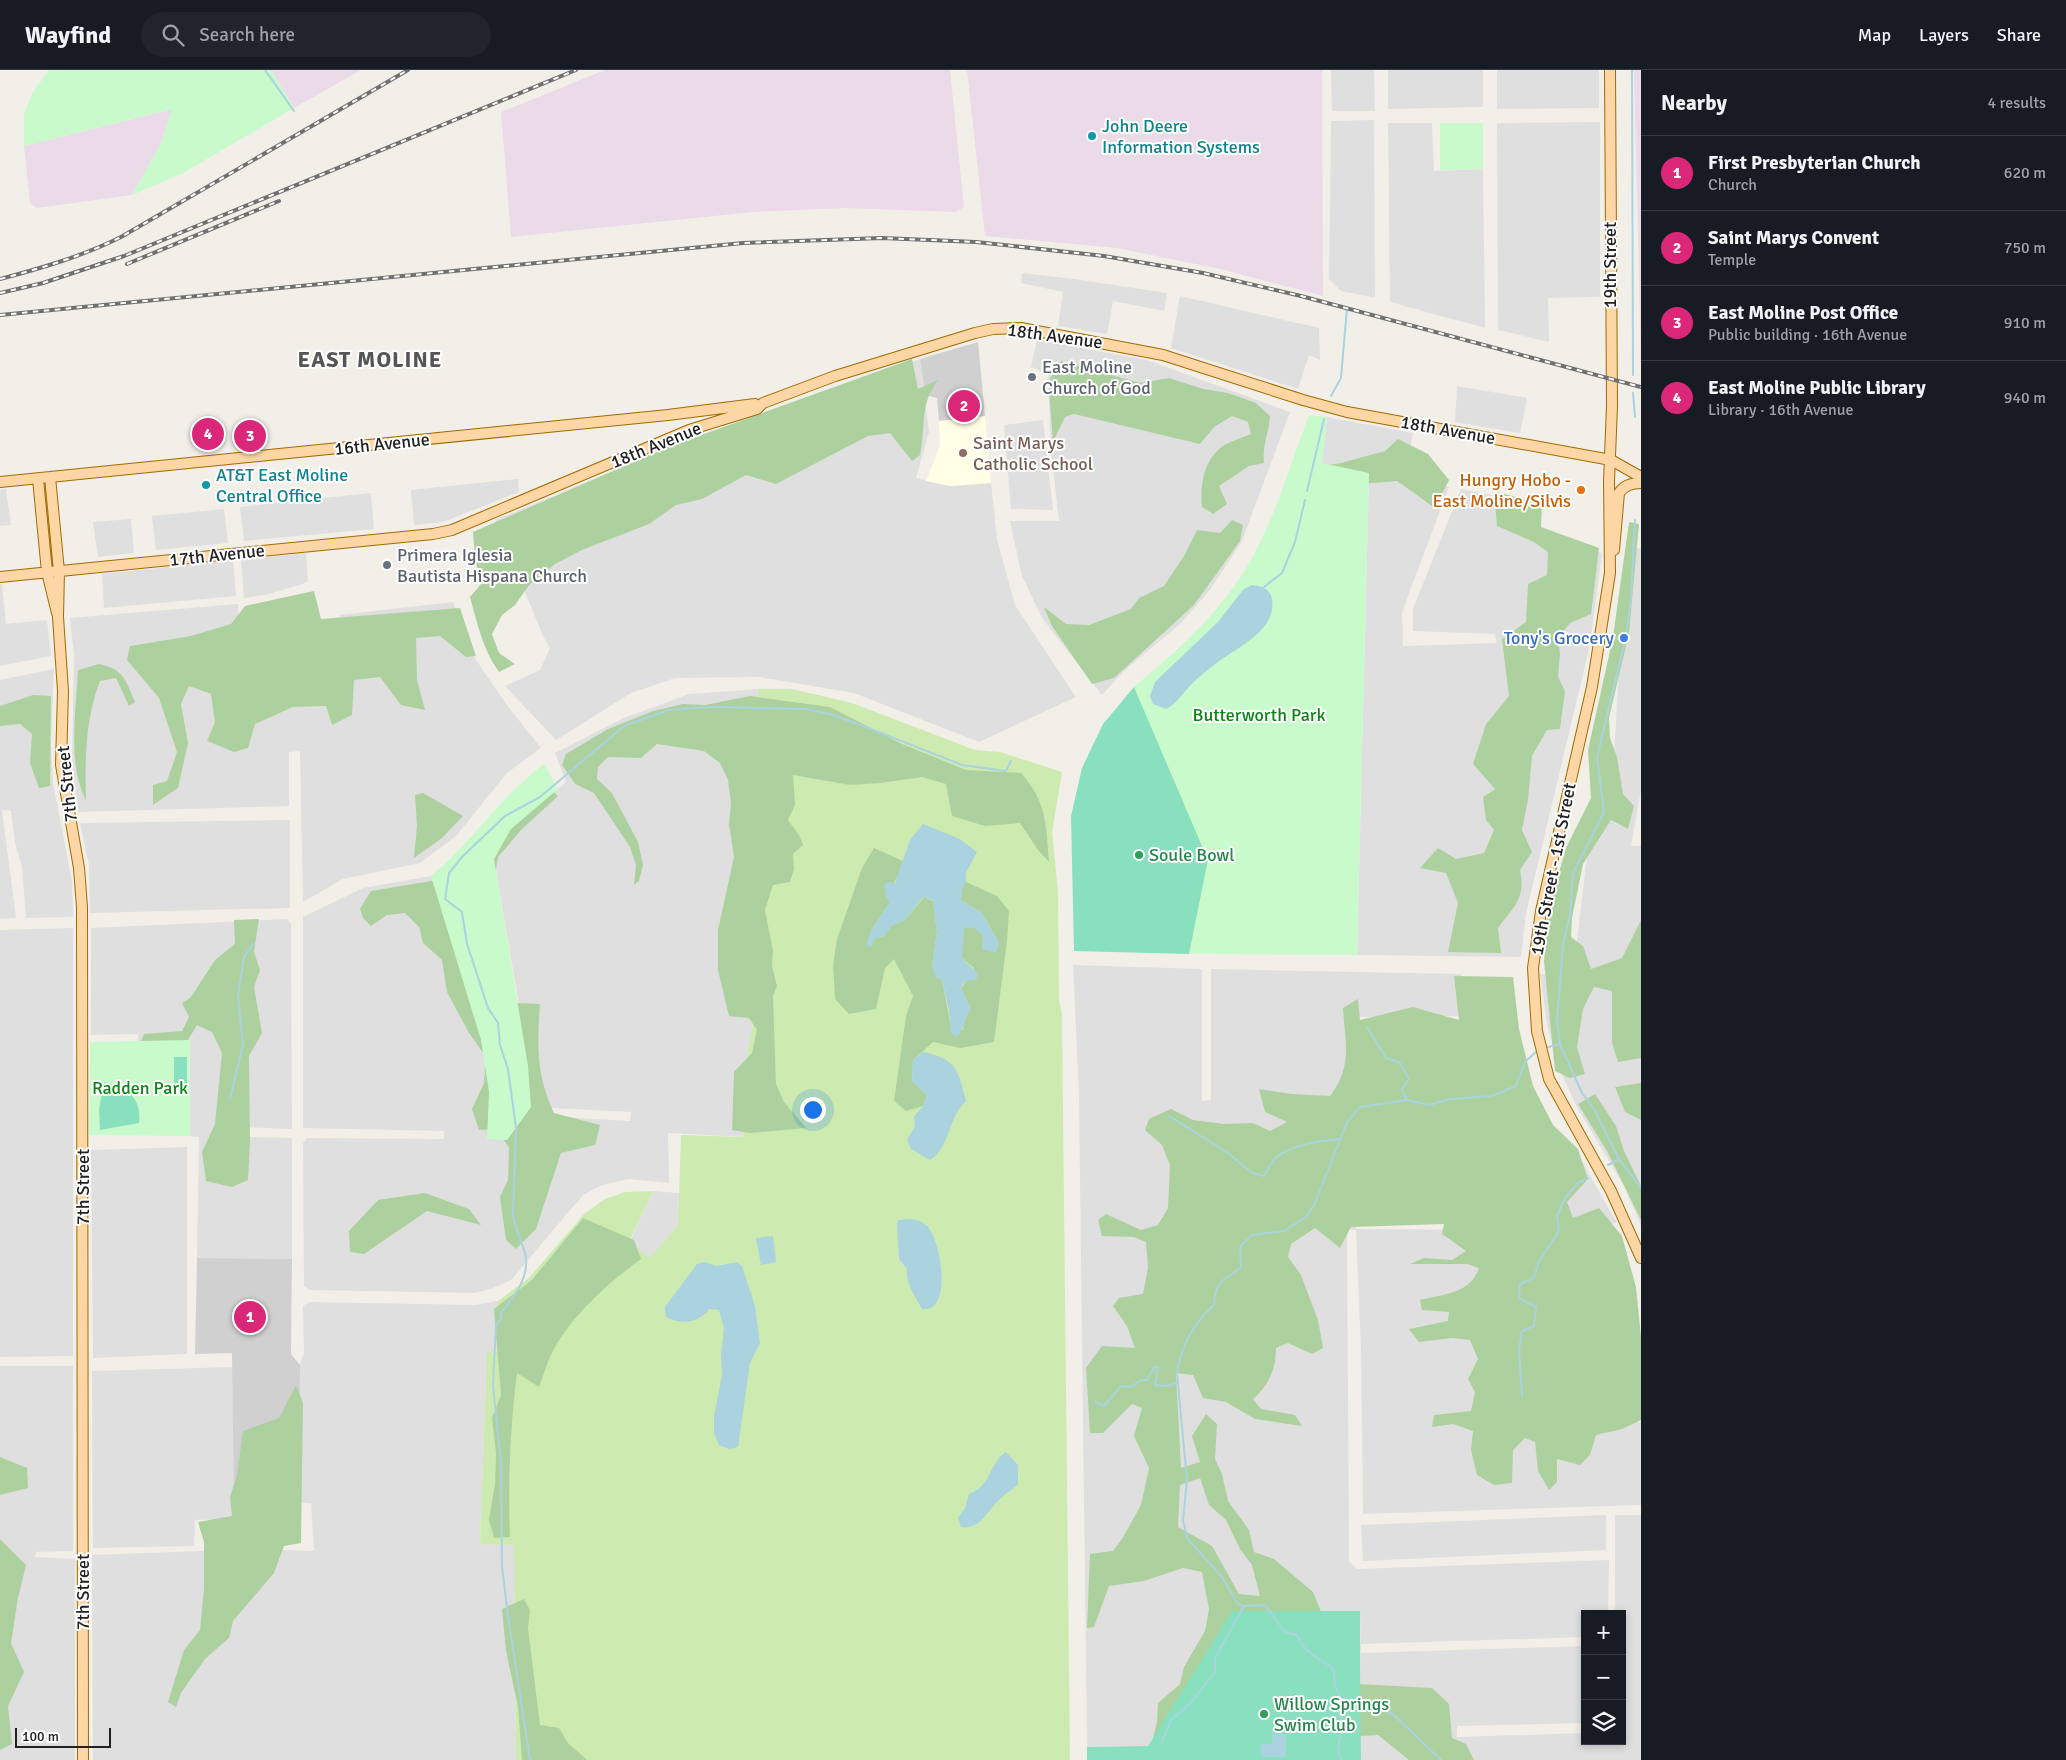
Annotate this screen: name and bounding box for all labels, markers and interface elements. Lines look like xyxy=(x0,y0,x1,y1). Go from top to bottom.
search box xyxy=(141,12,491,57)
text: Wayfind xyxy=(25,20,111,50)
icon: search xyxy=(159,21,187,49)
text: Search here xyxy=(199,23,295,47)
text: Map xyxy=(1858,24,1891,46)
text: Layers xyxy=(1919,24,1969,46)
text: Share xyxy=(1997,24,2041,46)
text: Nearby xyxy=(1661,90,1727,116)
text: 4 results xyxy=(1987,93,2046,113)
place label: John Deere Information Systems xyxy=(1102,115,1260,158)
marker: John Deere Information Systems xyxy=(1086,130,1098,142)
text: First Presbyterian Church xyxy=(1708,151,1921,175)
text: 1 xyxy=(1673,163,1681,183)
text: 620 m xyxy=(2004,163,2046,183)
text: Church xyxy=(1708,175,1757,195)
street label: 19th Street xyxy=(1599,222,1621,308)
text: Saint Marys Convent xyxy=(1708,226,1879,250)
text: 2 xyxy=(1673,238,1681,258)
text: 750 m xyxy=(2004,238,2046,258)
text: Temple xyxy=(1708,250,1756,270)
text: East Moline Post Office xyxy=(1708,301,1898,325)
text: 3 xyxy=(1673,313,1681,333)
text: 910 m xyxy=(2004,313,2046,333)
street label: 18th Avenue xyxy=(1006,318,1104,354)
text: Public building · 16th Avenue xyxy=(1708,325,1907,345)
district label: EAST MOLINE xyxy=(298,346,442,373)
place label: East Moline Church of God xyxy=(1042,356,1151,399)
marker: East Moline Church of God xyxy=(1026,371,1038,383)
text: East Moline Public Library xyxy=(1708,376,1926,400)
pin: 2 xyxy=(948,387,980,425)
text: 4 xyxy=(1673,388,1681,408)
text: 940 m xyxy=(2004,388,2046,408)
text: Library · 16th Avenue xyxy=(1708,400,1854,420)
street label: 18th Avenue xyxy=(1399,411,1497,449)
pin: 4 xyxy=(192,415,224,453)
pin: 3 xyxy=(234,417,266,455)
street label: 18th Avenue xyxy=(607,417,705,473)
street label: 16th Avenue xyxy=(333,428,431,460)
place label: Saint Marys Catholic School xyxy=(973,432,1093,475)
marker: Saint Marys Catholic School xyxy=(957,447,969,459)
place label: AT&T East Moline Central Office xyxy=(216,464,348,507)
place label: Hungry Hobo - East Moline/Silvis xyxy=(1433,469,1571,512)
marker: AT&T East Moline Central Office xyxy=(200,479,212,491)
marker: Hungry Hobo - East Moline/Silvis xyxy=(1575,484,1587,496)
street label: 17th Avenue xyxy=(168,539,266,571)
place label: Primera Iglesia Bautista Hispana Church xyxy=(397,544,587,587)
marker: Primera Iglesia Bautista Hispana Church xyxy=(381,559,393,571)
place label: Tony's Grocery xyxy=(1504,627,1615,649)
marker: Tony's Grocery xyxy=(1618,632,1630,644)
park label: Butterworth Park xyxy=(1193,704,1325,726)
street label: 7th Street xyxy=(52,745,82,823)
street label: 19th Street - 1st Street xyxy=(1525,781,1581,957)
place label: Soule Bowl xyxy=(1149,844,1235,866)
marker: Soule Bowl xyxy=(1133,849,1145,861)
park label: Radden Park xyxy=(92,1077,188,1099)
your location xyxy=(800,1097,826,1123)
street label: 7th Street xyxy=(72,1149,94,1225)
pin: 1 xyxy=(234,1298,266,1336)
street label: 7th Street xyxy=(72,1554,94,1630)
map controls xyxy=(1581,1610,1626,1745)
button: + xyxy=(1581,1610,1626,1655)
button: − xyxy=(1581,1655,1626,1700)
place label: Willow Springs Swim Club xyxy=(1274,1693,1389,1736)
button: layers xyxy=(1581,1700,1626,1745)
marker: Willow Springs Swim Club xyxy=(1258,1708,1270,1720)
scale bar xyxy=(15,1725,111,1748)
text: 100 m xyxy=(22,1728,59,1745)

